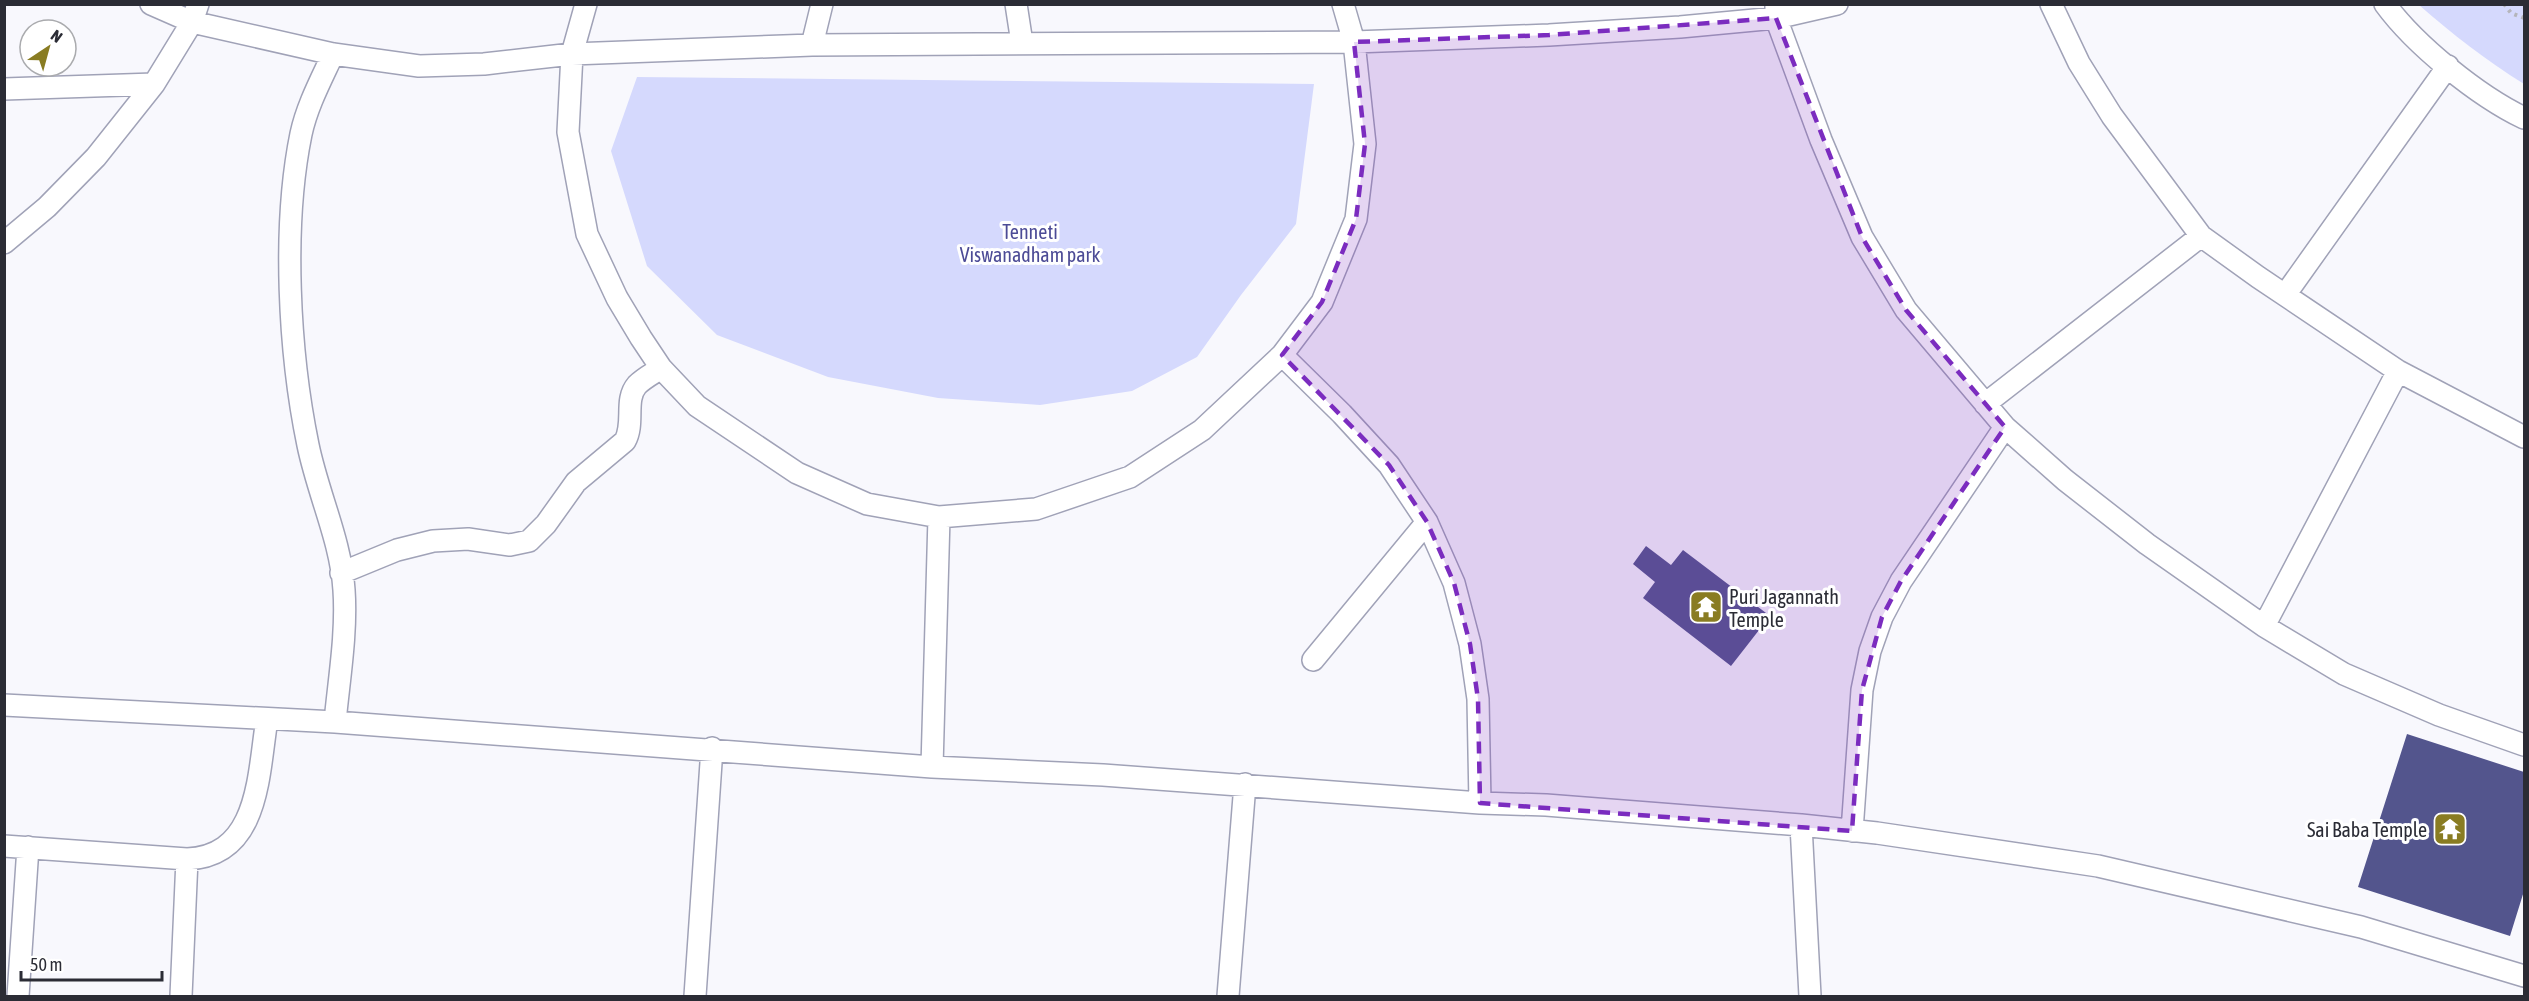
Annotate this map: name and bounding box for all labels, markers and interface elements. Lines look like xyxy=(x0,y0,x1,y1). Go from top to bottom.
north arrow xyxy=(18,18,78,78)
text: N xyxy=(48,26,66,46)
park label: Tenneti Viswanadham park xyxy=(960,220,1100,266)
place label: Puri Jagannath Temple xyxy=(1729,585,1839,631)
temple icon: Puri Jagannath Temple xyxy=(1688,589,1724,625)
temple icon: Sai Baba Temple xyxy=(2432,811,2468,847)
place label: Sai Baba Temple xyxy=(2307,818,2427,841)
scale bar xyxy=(21,944,162,982)
text: 50 m xyxy=(30,954,62,975)

